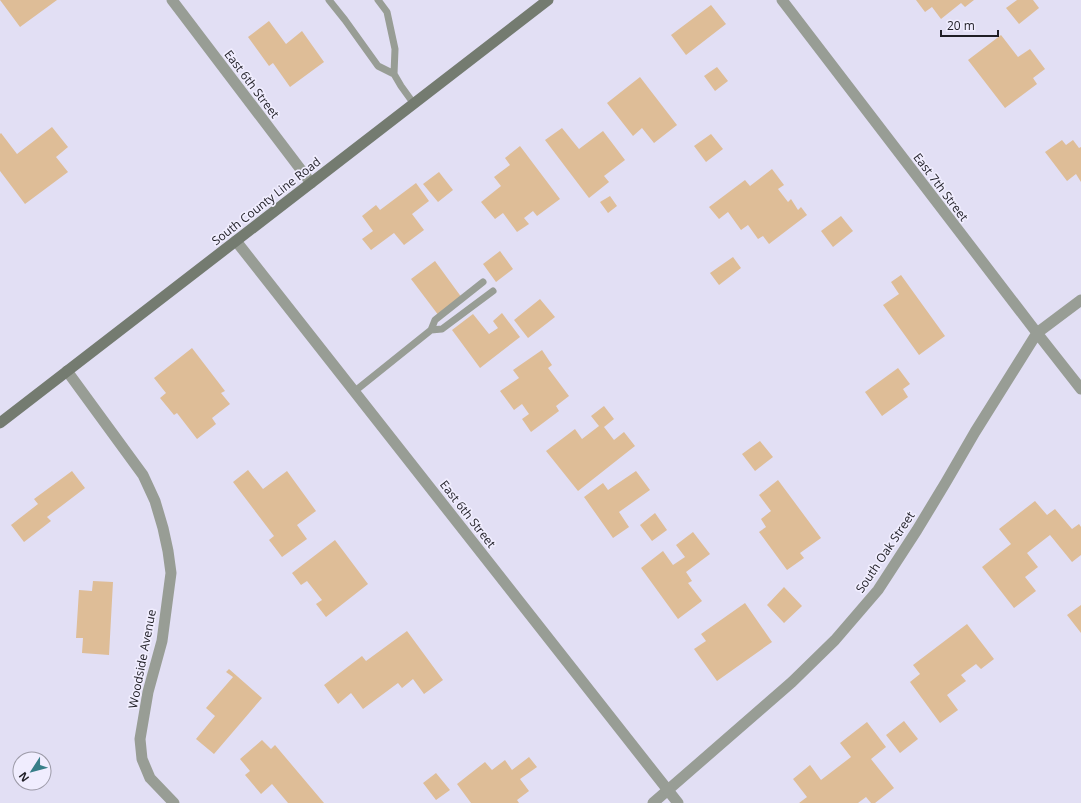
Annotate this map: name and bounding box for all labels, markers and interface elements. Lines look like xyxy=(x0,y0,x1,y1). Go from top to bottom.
scale bar xyxy=(941,12,998,38)
text: 20 m xyxy=(947,17,975,34)
street label: East 6th Street xyxy=(221,46,283,122)
street label: East 7th Street xyxy=(910,149,972,225)
street label: South County Line Road xyxy=(208,153,324,249)
street label: East 6th Street xyxy=(436,477,500,551)
street label: South Oak Street xyxy=(851,508,919,596)
street label: Woodside Avenue xyxy=(124,608,160,710)
north arrow xyxy=(12,751,52,791)
text: N xyxy=(15,769,32,785)

